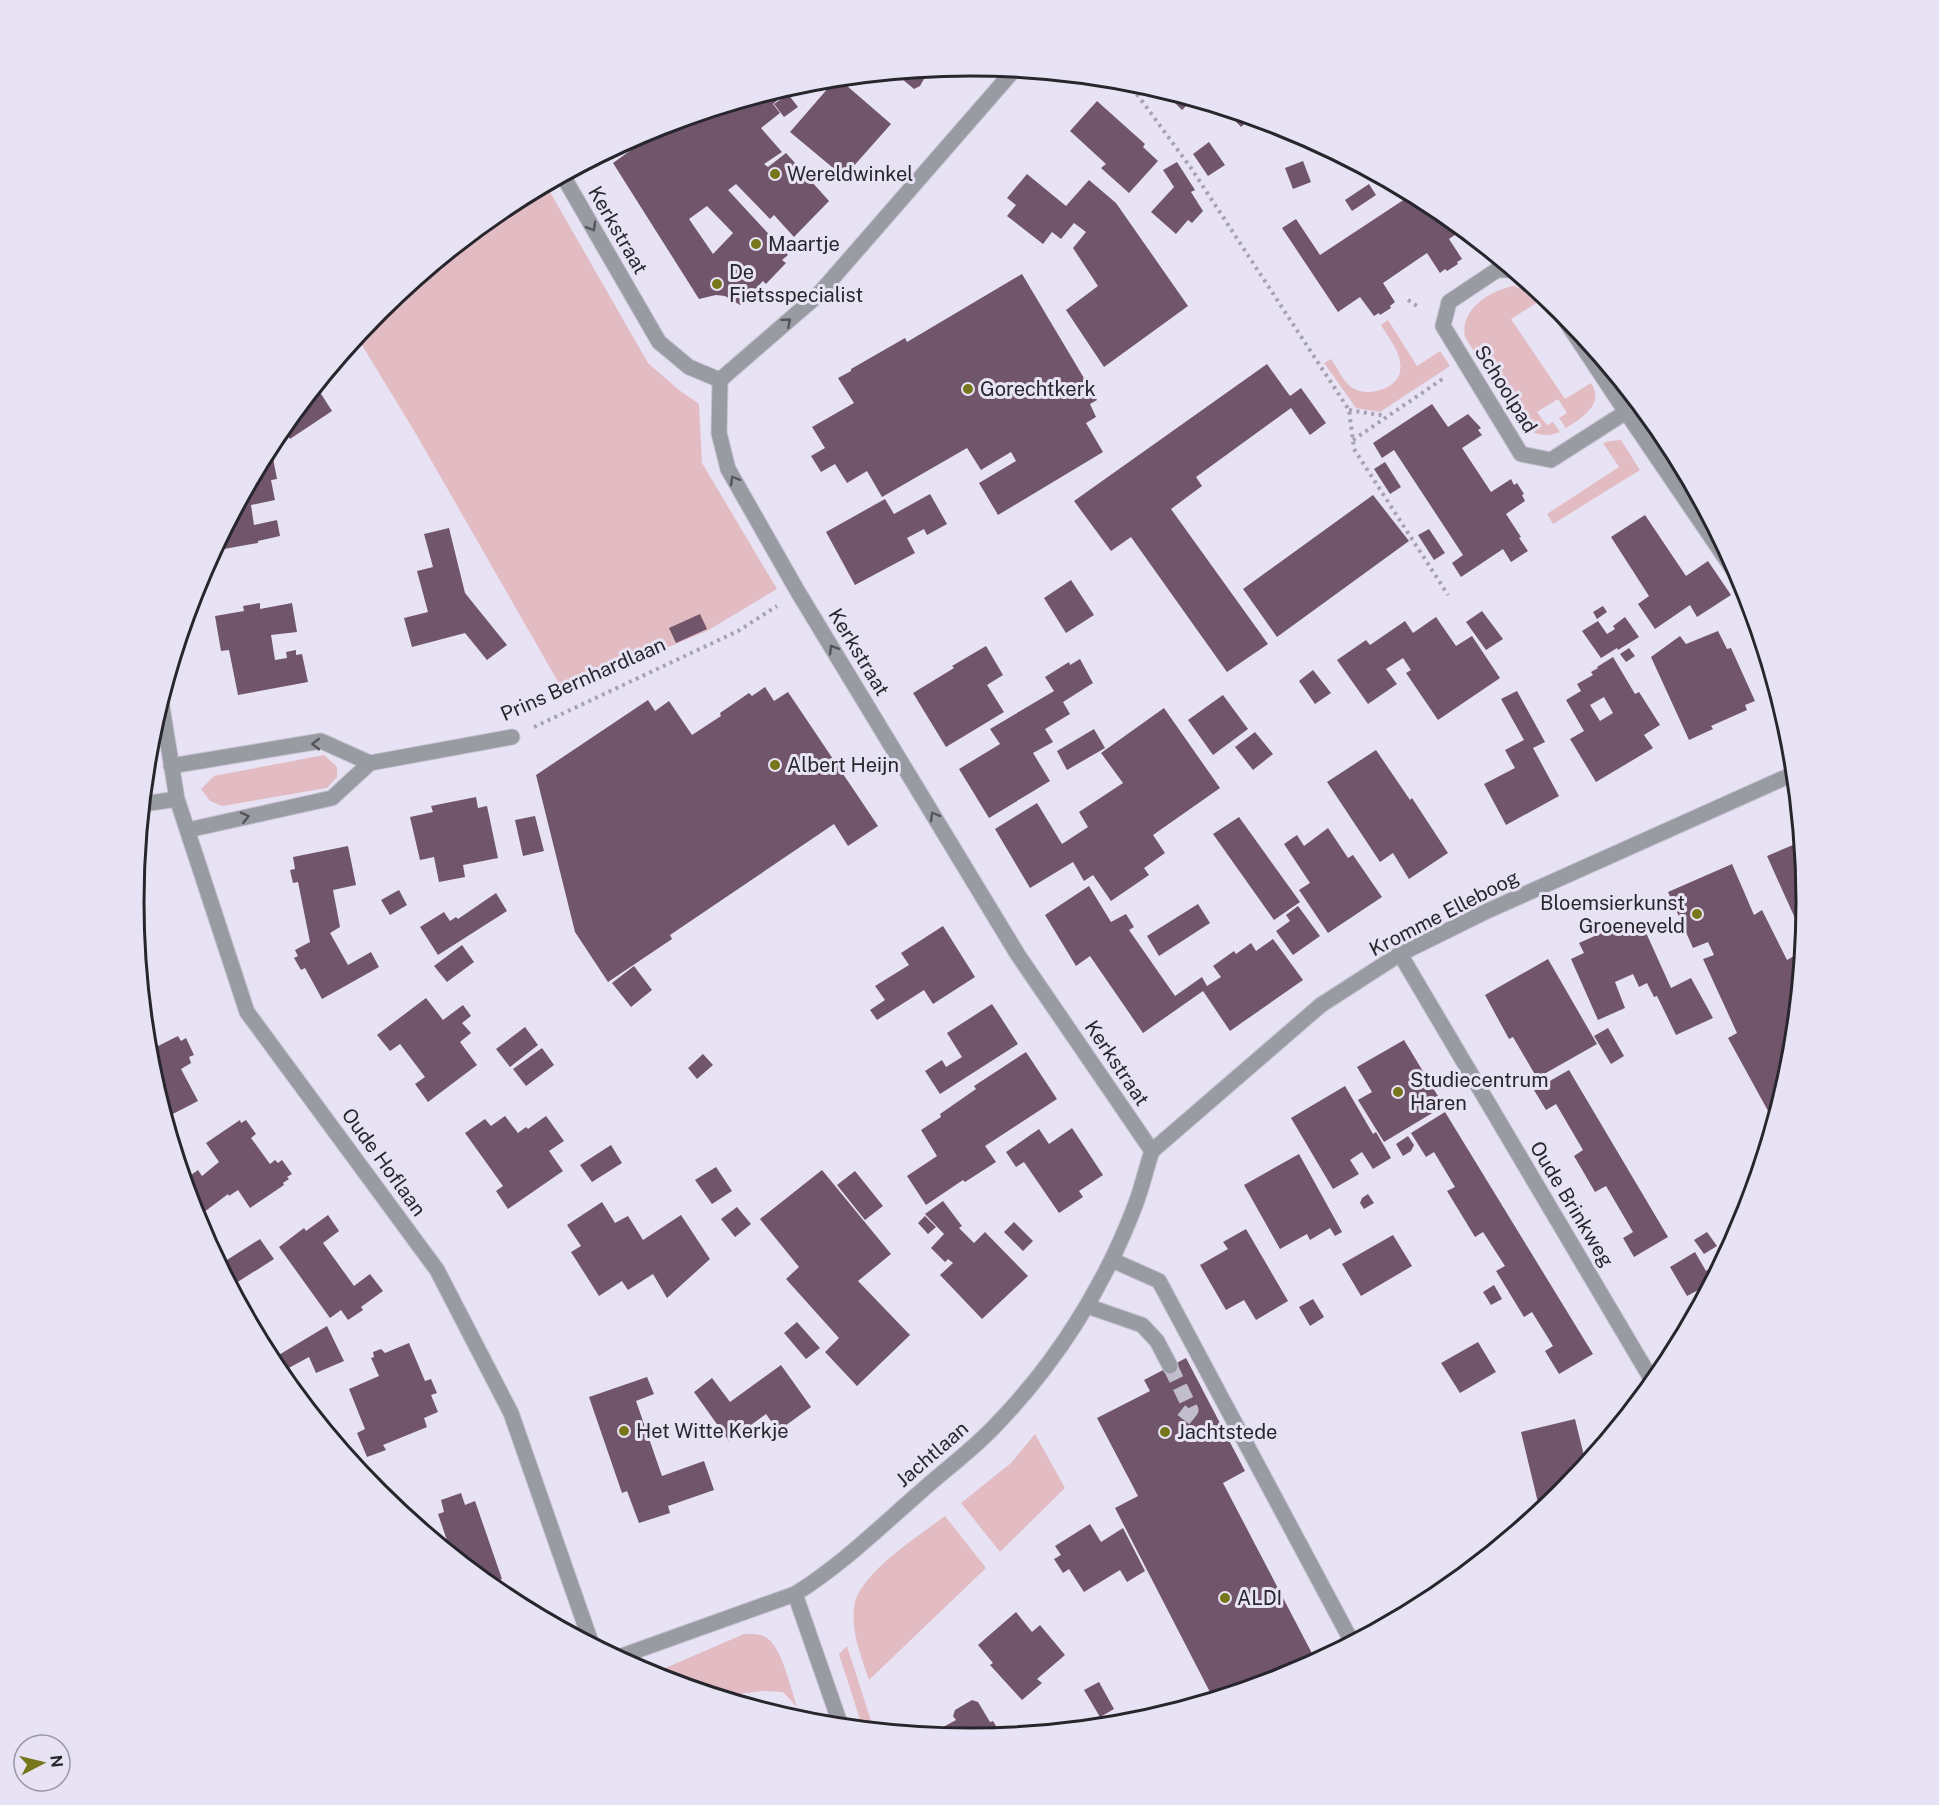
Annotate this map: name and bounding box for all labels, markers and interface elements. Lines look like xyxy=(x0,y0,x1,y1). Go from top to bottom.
place label: Wereldwinkel xyxy=(787,162,913,186)
marker: Wereldwinkel xyxy=(768,167,782,181)
street label: Kerkstraat xyxy=(583,182,653,278)
one-way arrow xyxy=(585,221,596,231)
place label: Maartje xyxy=(768,232,840,256)
marker: Maartje xyxy=(749,237,763,251)
place label: De Fietsspecialist xyxy=(729,260,863,307)
marker: De Fietsspecialist xyxy=(710,277,724,291)
one-way arrow xyxy=(780,318,791,329)
street label: Schoolpad xyxy=(1470,341,1542,437)
place label: Gorechtkerk xyxy=(980,377,1096,401)
marker: Gorechtkerk xyxy=(961,382,975,396)
one-way arrow xyxy=(730,476,742,486)
street label: Kerkstraat xyxy=(824,604,894,700)
street label: Prins Bernhardlaan xyxy=(497,632,669,726)
one-way arrow xyxy=(828,645,840,655)
one-way arrow xyxy=(312,738,321,750)
place label: Albert Heijn xyxy=(787,753,899,777)
marker: Albert Heijn xyxy=(768,758,782,772)
one-way arrow xyxy=(239,812,249,825)
one-way arrow xyxy=(929,812,941,822)
street label: Kromme Elleboog xyxy=(1365,865,1523,961)
place label: Bloemsierkunst Groeneveld xyxy=(1540,891,1685,938)
marker: Bloemsierkunst Groeneveld xyxy=(1690,907,1704,921)
street label: Kerkstraat xyxy=(1080,1016,1154,1110)
place label: Studiecentrum Haren xyxy=(1410,1068,1549,1115)
marker: Studiecentrum Haren xyxy=(1391,1085,1405,1099)
street label: Oude Hoflaan xyxy=(337,1103,431,1221)
street label: Oude Brinkweg xyxy=(1525,1137,1619,1271)
street label: Jachtlaan xyxy=(891,1416,973,1492)
place label: Het Witte Kerkje xyxy=(636,1419,789,1443)
place label: Jachtstede xyxy=(1177,1420,1277,1444)
marker: Het Witte Kerkje xyxy=(617,1424,631,1438)
marker: Jachtstede xyxy=(1158,1425,1172,1439)
place label: ALDI xyxy=(1237,1586,1282,1610)
marker: ALDI xyxy=(1218,1591,1232,1605)
north arrow xyxy=(12,1733,72,1793)
text: N xyxy=(46,1754,67,1769)

